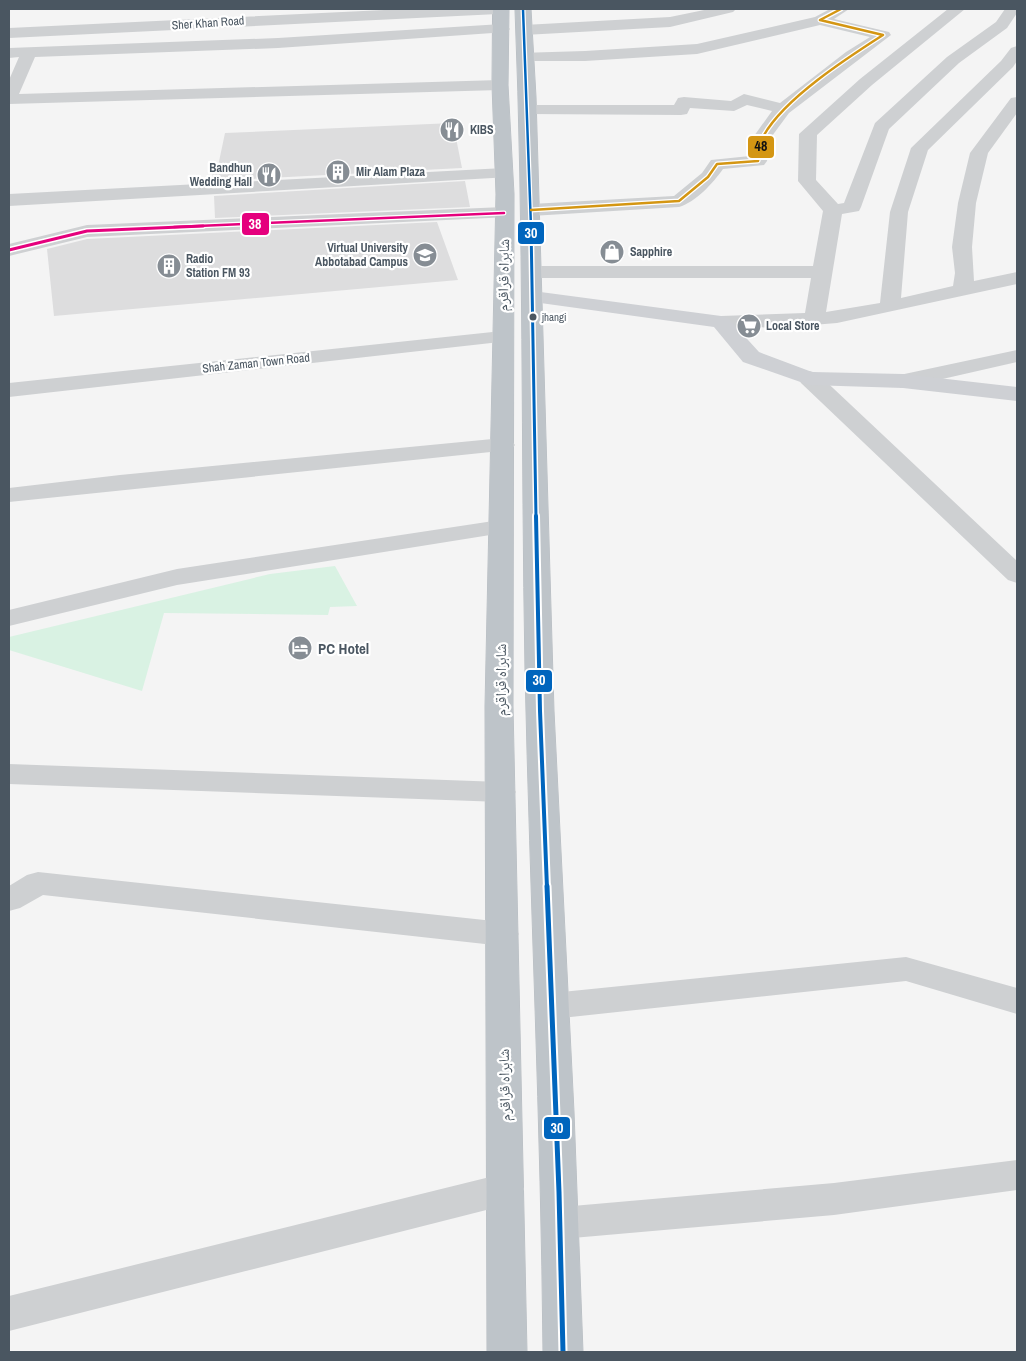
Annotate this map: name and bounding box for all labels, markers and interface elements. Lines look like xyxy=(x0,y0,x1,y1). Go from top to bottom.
street label: Sher Khan Road xyxy=(171,12,245,34)
restaurant icon: KIBS xyxy=(439,117,465,143)
place label: KIBS xyxy=(470,122,494,138)
line badge: 48 xyxy=(747,135,775,159)
text: 48 xyxy=(755,137,767,155)
building icon: Mir Alam Plaza xyxy=(325,159,351,185)
place label: Bandhun Wedding Hall xyxy=(190,160,252,190)
restaurant icon: Bandhun Wedding Hall xyxy=(256,162,282,188)
place label: Mir Alam Plaza xyxy=(356,164,426,180)
line badge: 38 xyxy=(241,212,270,236)
text: 38 xyxy=(249,215,261,233)
line badge: 30 xyxy=(517,221,545,245)
text: 30 xyxy=(525,224,537,242)
street label: شاہراہ قراقرم xyxy=(492,238,514,311)
shop icon: Sapphire xyxy=(599,239,625,265)
place label: Virtual University Abbotabad Campus xyxy=(315,240,409,270)
school or university icon: Virtual University Abbotabad Campus xyxy=(412,242,438,268)
place label: Sapphire xyxy=(630,244,673,260)
place label: Radio Station FM 93 xyxy=(186,251,251,281)
building icon: Radio Station FM 93 xyxy=(156,253,182,279)
place label: jhangi xyxy=(541,310,567,324)
marker: jhangi xyxy=(528,312,538,322)
supermarket icon: Local Store xyxy=(736,313,762,339)
place label: Local Store xyxy=(766,318,820,334)
street label: Shah Zaman Town Road xyxy=(201,349,311,377)
hotel icon: PC Hotel xyxy=(287,635,313,661)
place label: PC Hotel xyxy=(318,638,369,659)
street label: شاہراہ قراقرم xyxy=(490,644,511,716)
line badge: 30 xyxy=(525,669,553,693)
text: 30 xyxy=(533,671,545,689)
street label: شاہراہ قراقرم xyxy=(493,1048,515,1121)
line badge: 30 xyxy=(543,1116,571,1140)
text: 30 xyxy=(551,1119,563,1137)

